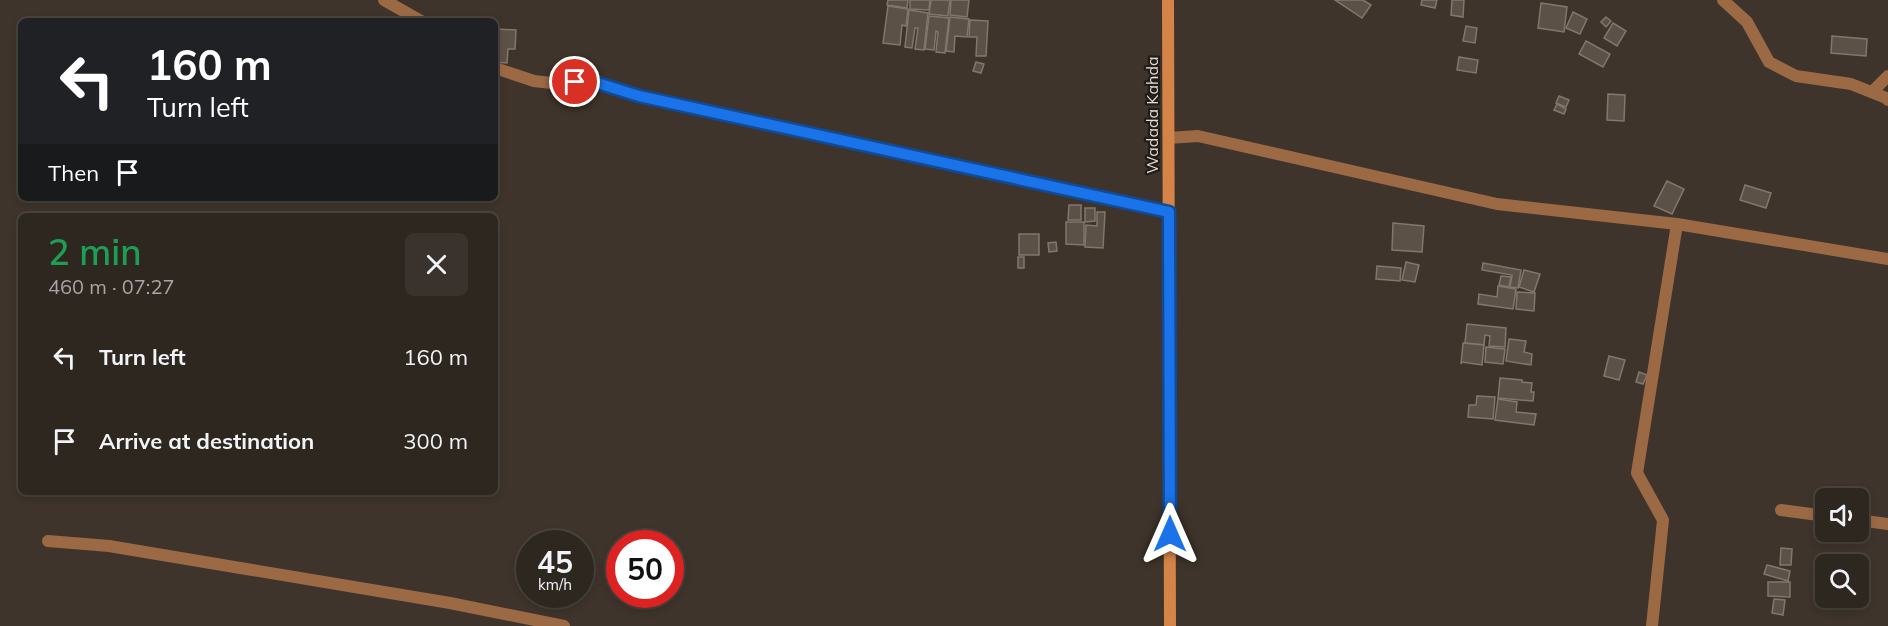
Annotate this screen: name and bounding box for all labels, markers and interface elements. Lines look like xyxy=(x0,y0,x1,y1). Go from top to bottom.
text: 160 m xyxy=(147,38,272,91)
icon: left xyxy=(48,42,126,120)
pin xyxy=(549,56,600,107)
street label: Wadada Kahda xyxy=(1142,56,1162,174)
icon: arrive xyxy=(558,65,591,98)
text: Turn left xyxy=(147,90,249,124)
icon: arrive xyxy=(111,156,144,189)
text: Then xyxy=(48,159,99,187)
text: 2 min xyxy=(48,229,142,274)
button: close xyxy=(405,233,468,296)
text: 460 m · 07:27 xyxy=(48,274,174,299)
icon: left xyxy=(48,341,81,374)
text: Turn left xyxy=(99,343,186,371)
text: 160 m xyxy=(403,343,468,371)
icon: arrive xyxy=(48,425,81,458)
text: Arrive at destination xyxy=(99,427,314,455)
text: 300 m xyxy=(403,427,468,455)
map controls xyxy=(1815,488,1869,608)
button: sound xyxy=(1815,488,1869,542)
position arrow xyxy=(1138,502,1202,566)
speed limit sign: 50 xyxy=(606,530,684,608)
text: 45 xyxy=(537,543,573,581)
button: search xyxy=(1815,554,1869,608)
text: km/h xyxy=(538,575,572,594)

